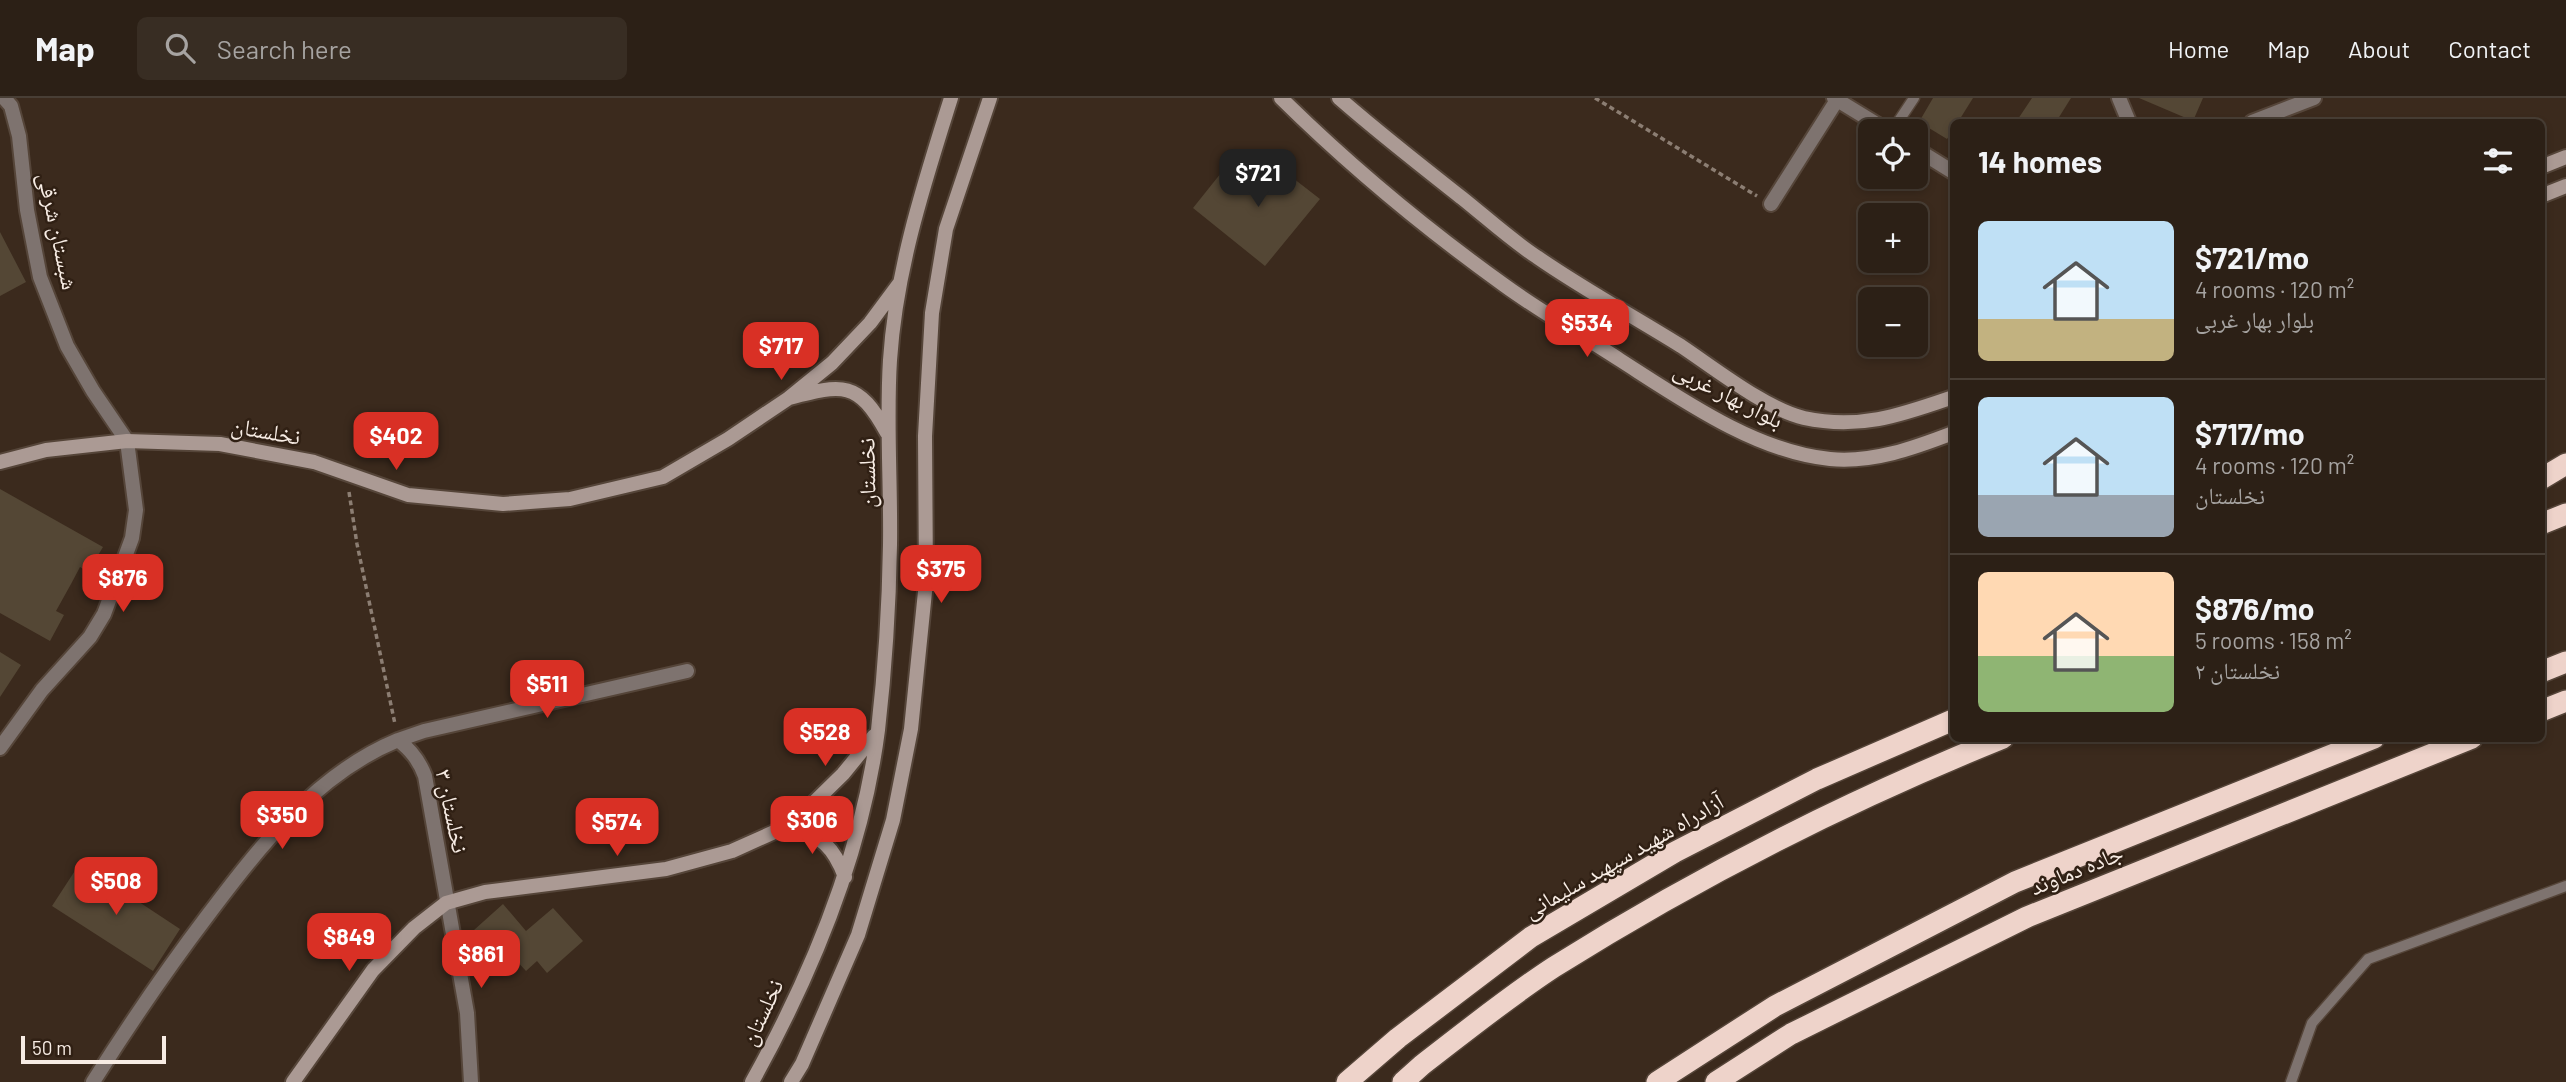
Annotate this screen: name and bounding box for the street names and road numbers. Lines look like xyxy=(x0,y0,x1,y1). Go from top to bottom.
street label: شبستان شرقی xyxy=(32,170,85,292)
street label: بلوار بهار غربی xyxy=(1669,354,1788,434)
street label: نخلستان xyxy=(229,410,303,451)
street label: نخلستان xyxy=(851,438,882,508)
street label: نخلستان ۳ xyxy=(429,766,476,856)
street label: آزادراه شهید سپهبد سلیمانی xyxy=(1518,786,1730,925)
street label: جاده دماوند xyxy=(2025,838,2127,900)
street label: نخلستان xyxy=(733,974,789,1050)

